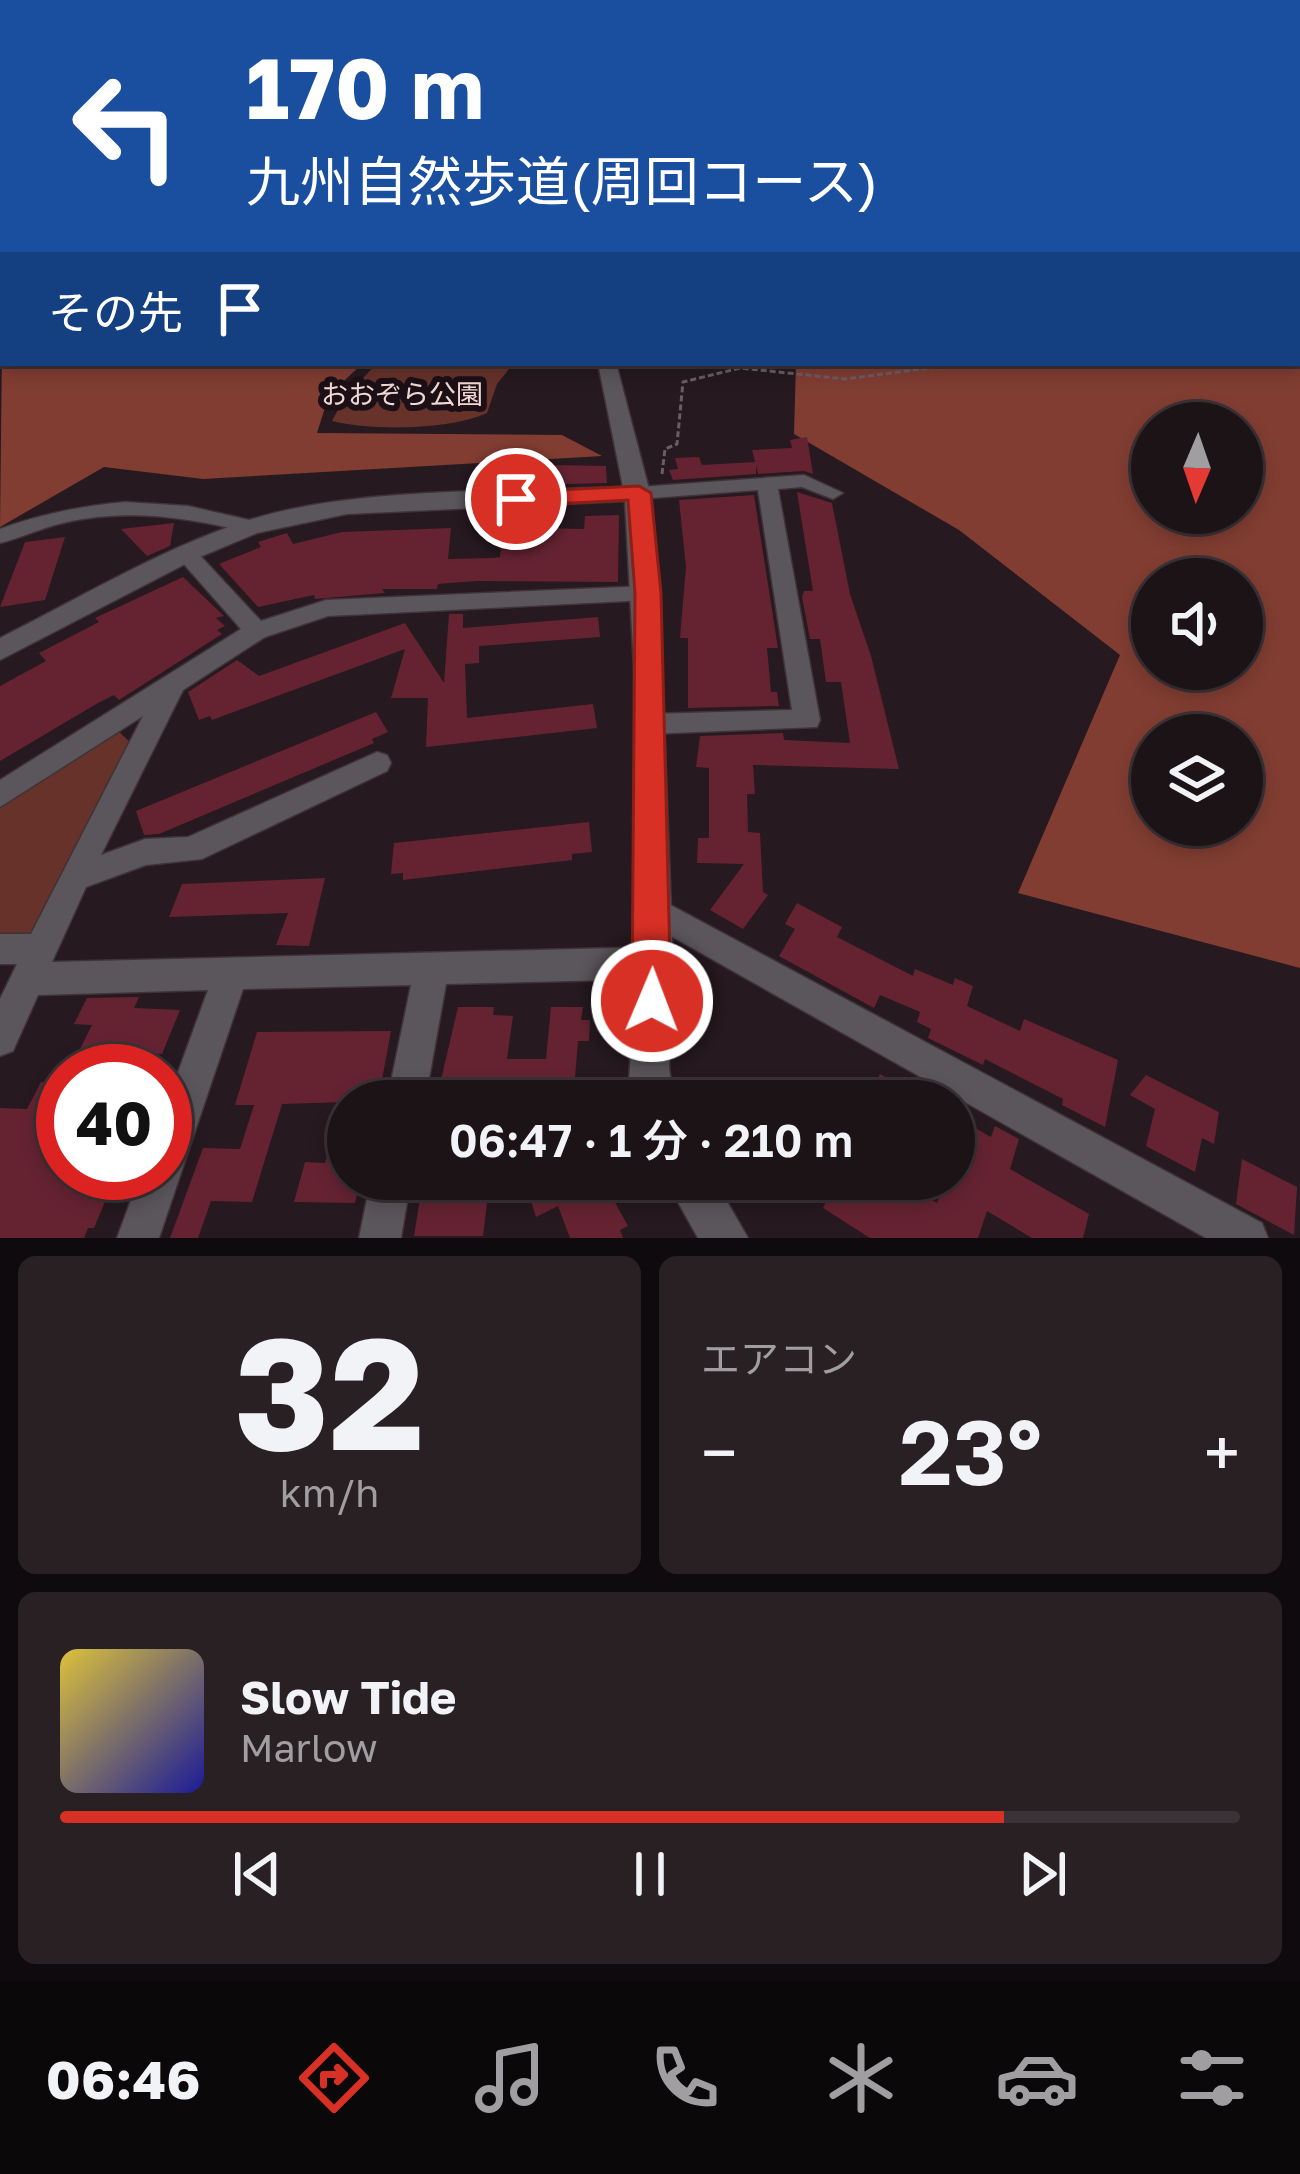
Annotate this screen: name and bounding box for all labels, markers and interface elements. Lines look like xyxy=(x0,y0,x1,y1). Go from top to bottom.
text: 170 m xyxy=(246,37,484,137)
icon: left xyxy=(48,48,204,204)
text: 九州自然歩道(周回コース) xyxy=(246,148,878,213)
icon: arrive xyxy=(207,276,273,342)
text: その先 xyxy=(48,285,183,339)
park label: おおぞら公園 xyxy=(321,378,483,410)
north arrow xyxy=(1131,402,1263,534)
map controls xyxy=(1131,402,1263,846)
pin xyxy=(465,448,567,550)
icon: arrive xyxy=(483,466,549,532)
button: sound xyxy=(1131,558,1263,690)
button: layers xyxy=(1131,714,1263,846)
position arrow xyxy=(589,938,715,1064)
speed limit sign: 40 xyxy=(36,1044,192,1200)
text: 06:47 · 1 分 · 210 m xyxy=(449,1113,853,1167)
text: 32 xyxy=(234,1297,425,1484)
text: エアコン xyxy=(701,1335,857,1382)
text: 23° xyxy=(899,1397,1042,1505)
text: − xyxy=(701,1412,737,1492)
text: + xyxy=(1204,1412,1240,1492)
text: km/h xyxy=(280,1469,379,1516)
text: Slow Tide xyxy=(240,1670,456,1724)
text: Marlow xyxy=(240,1724,377,1771)
icon: previous xyxy=(224,1841,290,1907)
icon: pause xyxy=(617,1841,683,1907)
icon: next xyxy=(1010,1841,1076,1907)
icon: directions xyxy=(292,2036,376,2120)
icon: music xyxy=(468,2036,552,2120)
icon: phone xyxy=(643,2036,727,2120)
icon: climate xyxy=(819,2036,903,2120)
icon: car xyxy=(995,2036,1079,2120)
icon: filters xyxy=(1170,2036,1254,2120)
text: 06:46 xyxy=(46,2046,201,2111)

